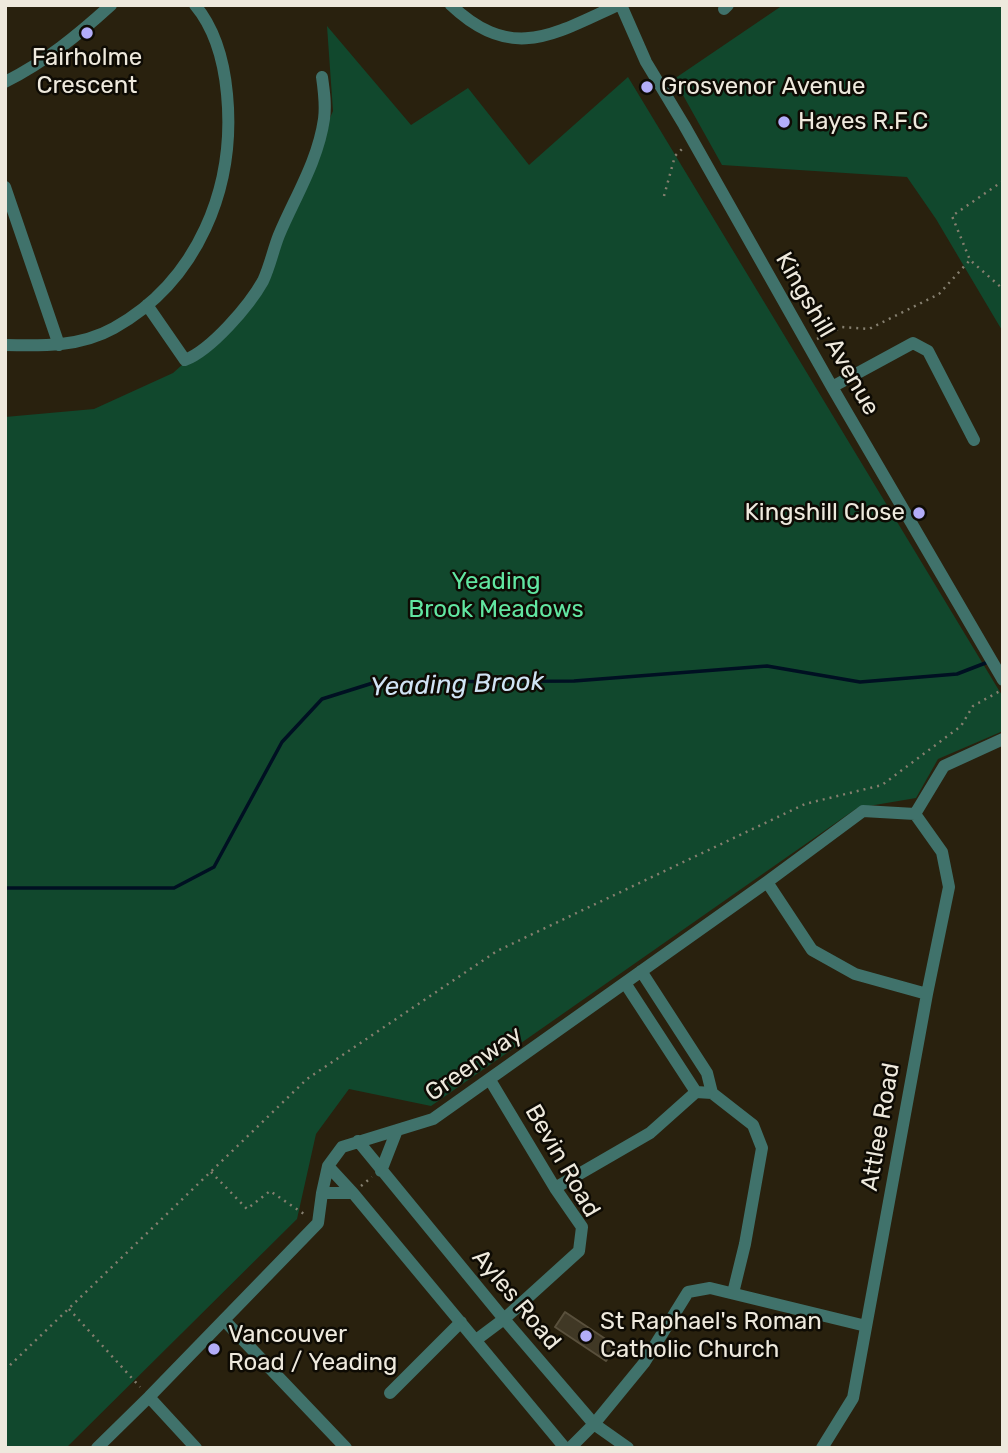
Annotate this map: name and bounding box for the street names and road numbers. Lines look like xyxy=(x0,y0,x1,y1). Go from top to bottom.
street label: Kingshill Avenue xyxy=(769,247,885,421)
street label: Greenway xyxy=(420,1020,528,1108)
street label: Attlee Road xyxy=(856,1061,906,1193)
street label: Bevin Road xyxy=(518,1099,606,1223)
street label: Ayles Road xyxy=(465,1244,567,1356)

